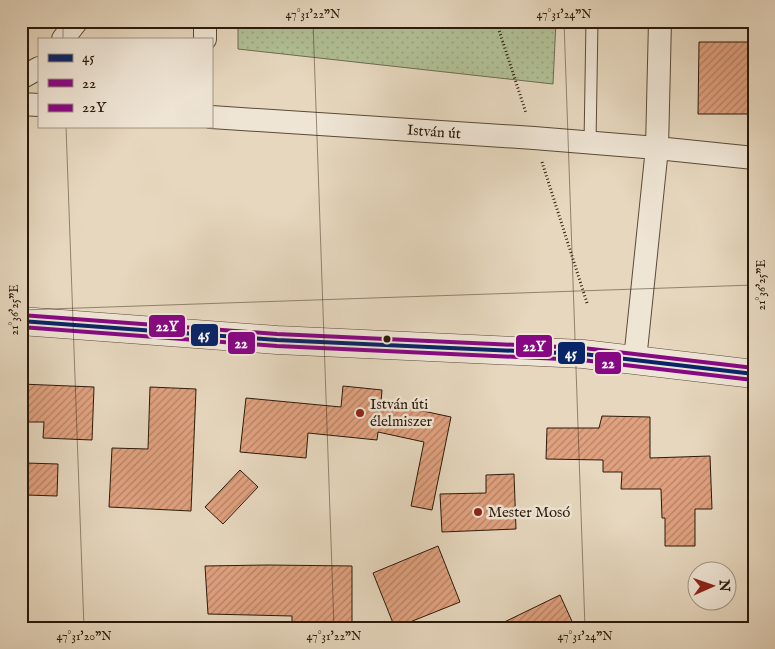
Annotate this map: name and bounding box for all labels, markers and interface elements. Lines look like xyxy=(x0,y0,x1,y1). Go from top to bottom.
text: 47°31'22"N xyxy=(286,7,341,22)
text: 47°31'24"N xyxy=(536,7,592,22)
legend xyxy=(38,38,212,128)
text: 45 xyxy=(82,48,95,67)
text: 22 xyxy=(82,74,96,93)
text: 22Y xyxy=(82,98,107,117)
street label: István út xyxy=(406,121,462,143)
text: 21°36'25"E xyxy=(754,260,769,310)
text: 21°36'25"E xyxy=(7,285,22,335)
line badge: 22Y xyxy=(148,314,186,338)
text: 22Y xyxy=(156,318,180,336)
line badge: 45 xyxy=(190,323,219,347)
text: 45 xyxy=(198,326,210,344)
line badge: 22 xyxy=(227,331,256,355)
unlabelled marker xyxy=(382,334,392,344)
line badge: 22Y xyxy=(515,334,553,358)
text: 22 xyxy=(234,335,248,353)
text: 22Y xyxy=(523,338,547,356)
line badge: 45 xyxy=(557,341,586,365)
text: 45 xyxy=(565,345,577,363)
line badge: 22 xyxy=(594,351,622,375)
text: 22 xyxy=(601,355,615,373)
place label: István úti élelmiszer xyxy=(370,395,433,431)
marker: István úti élelmiszer xyxy=(354,407,366,419)
place label: Mester Mosó xyxy=(488,503,570,522)
marker: Mester Mosó xyxy=(472,506,484,518)
north arrow xyxy=(688,562,738,612)
text: N xyxy=(715,578,733,592)
text: 47°31'20"N xyxy=(56,629,112,644)
text: 47°31'22"N xyxy=(307,629,362,644)
text: 47°31'24"N xyxy=(557,629,613,644)

